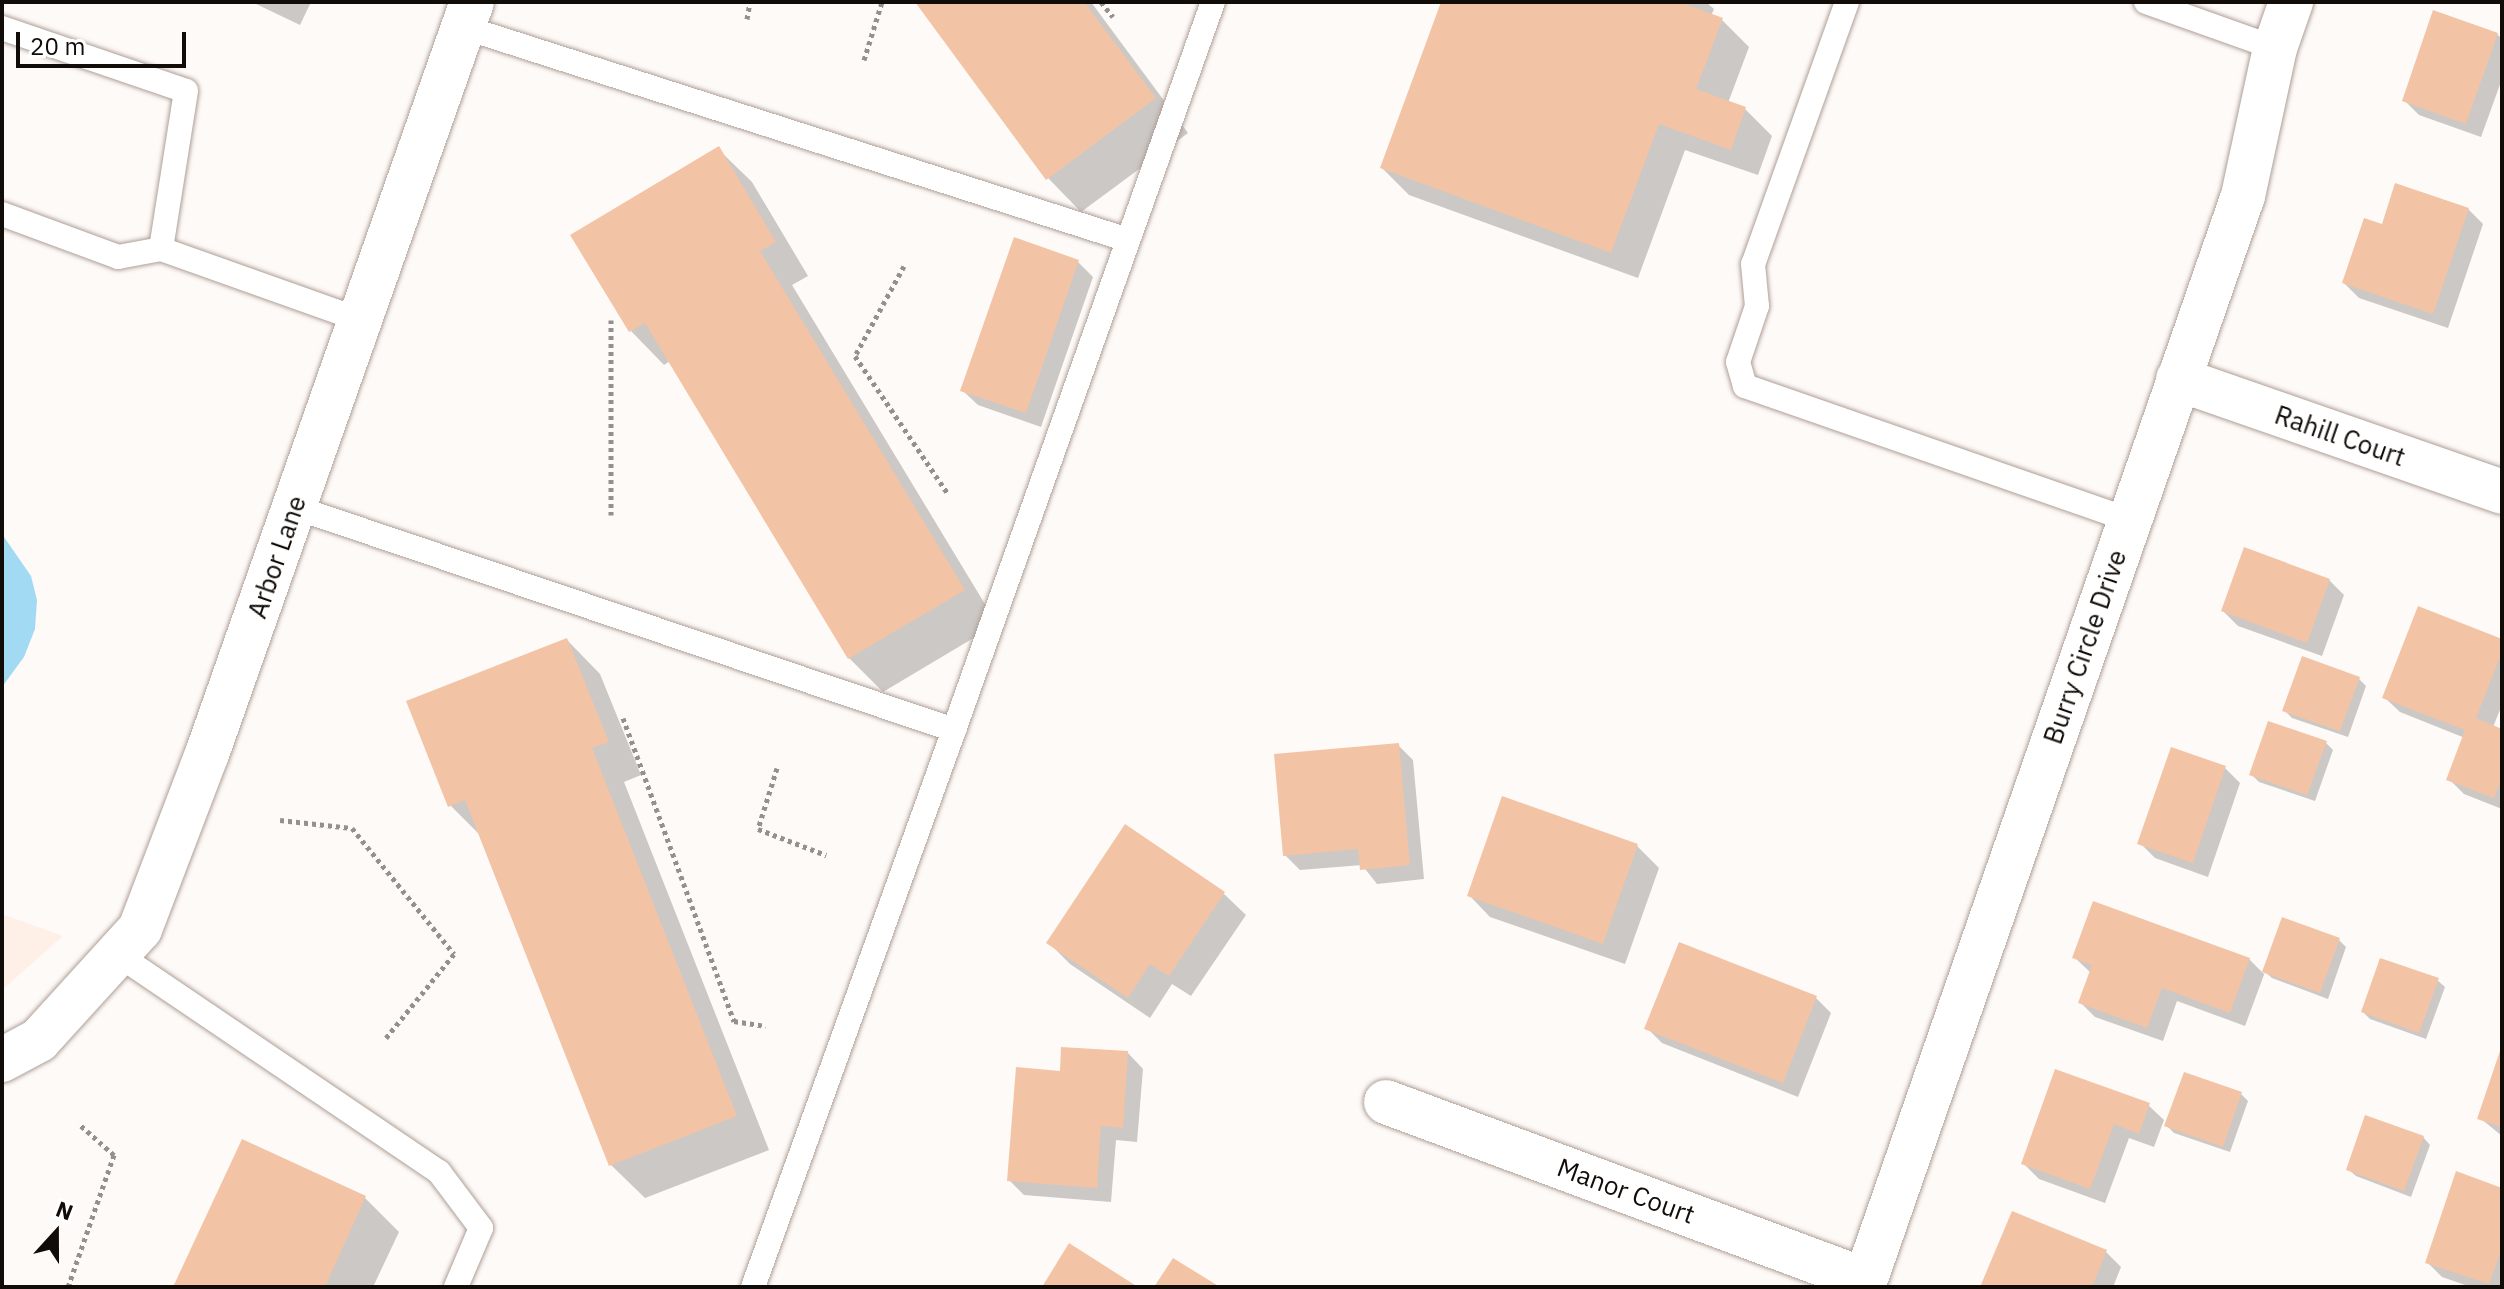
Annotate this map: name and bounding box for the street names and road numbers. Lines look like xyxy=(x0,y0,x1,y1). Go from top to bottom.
street label: Rahill Court xyxy=(2271,399,2409,473)
street label: Arbor Lane xyxy=(242,492,312,622)
street label: Burry Circle Drive xyxy=(2037,546,2133,748)
street label: Manor Court xyxy=(1553,1152,1699,1230)

